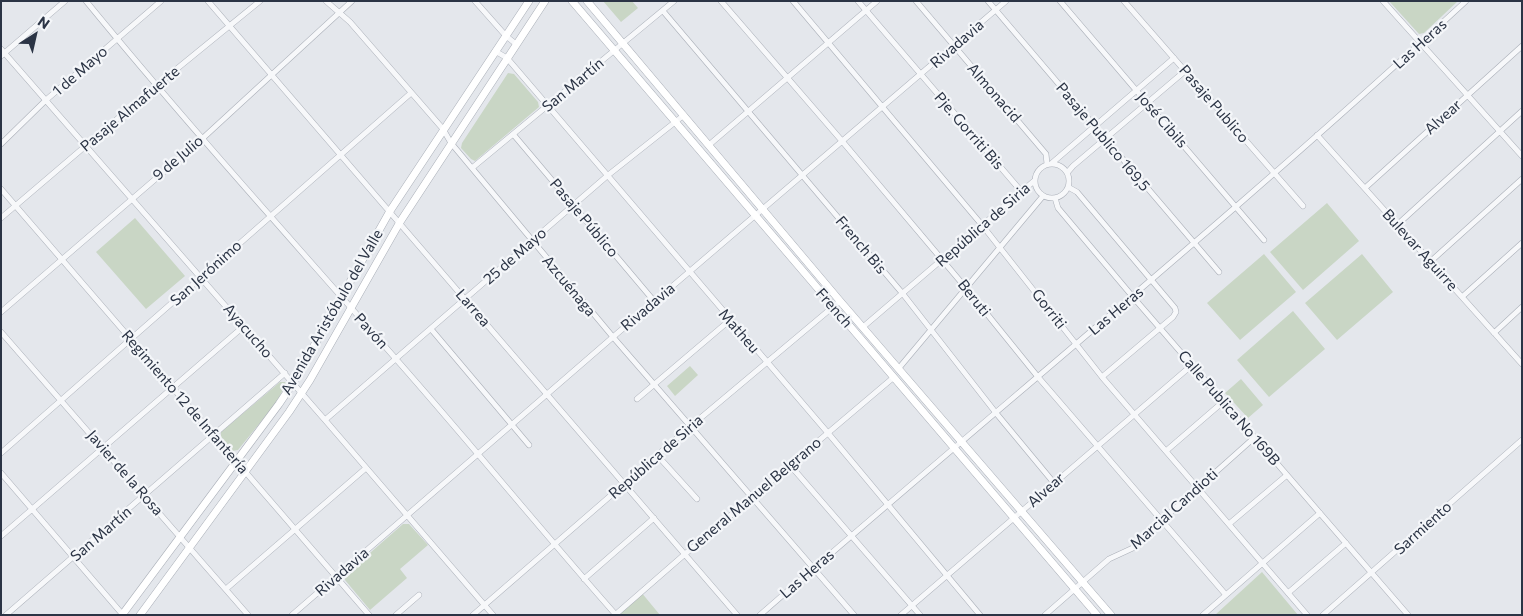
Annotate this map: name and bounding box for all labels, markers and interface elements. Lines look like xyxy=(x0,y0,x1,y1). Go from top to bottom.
north arrow xyxy=(10,10,60,60)
text: N xyxy=(35,12,53,32)
street label: Las Heras xyxy=(1390,15,1450,73)
street label: Rivadavia xyxy=(927,16,987,72)
street label: 1 de Mayo xyxy=(49,42,111,100)
street label: San Martín xyxy=(539,54,607,116)
street label: Almonacid xyxy=(963,60,1025,126)
street label: Pasaje Publico xyxy=(1175,61,1253,147)
street label: Pasaje Almafuerte xyxy=(77,62,183,156)
street label: Pasaje Publico 169,5 xyxy=(1052,79,1154,195)
street label: José Cibils xyxy=(1133,88,1191,152)
street label: Pje. Gorriti Bis xyxy=(931,89,1007,173)
street label: Alvear xyxy=(1421,96,1465,138)
street label: 9 de Julio xyxy=(149,132,207,184)
street label: Pasaje Público xyxy=(546,175,622,261)
street label: República de Siria xyxy=(932,179,1034,271)
street label: Bulevar Aguirre xyxy=(1379,205,1461,295)
street label: French Bis xyxy=(832,212,890,278)
street label: 25 de Mayo xyxy=(480,224,550,288)
street label: Avenida Aristóbulo del Valle xyxy=(277,226,387,398)
street label: San Jerónimo xyxy=(167,236,245,310)
street label: Azcuénaga xyxy=(538,252,600,320)
street label: Beruti xyxy=(954,276,994,320)
street label: Rivadavia xyxy=(617,279,679,335)
street label: Las Heras xyxy=(1085,283,1147,339)
street label: French xyxy=(812,284,856,332)
street label: Gorriti xyxy=(1028,285,1070,333)
street label: Larrea xyxy=(452,286,494,330)
street label: Ayacucho xyxy=(220,300,276,362)
street label: Matheu xyxy=(715,305,763,357)
street label: Pavón xyxy=(350,309,392,353)
street label: Regimiento 12 de Infantería xyxy=(118,326,252,478)
street label: Calle Publica No 169B xyxy=(1174,347,1284,469)
street label: República de Siria xyxy=(605,411,707,503)
street label: Javier de la Rosa xyxy=(83,427,167,519)
street label: General Manuel Belgrano xyxy=(683,433,825,557)
street label: Marcial Candioti xyxy=(1126,465,1222,553)
street label: Alvear xyxy=(1024,469,1068,511)
street label: Sarmiento xyxy=(1391,498,1455,558)
street label: San Martín xyxy=(67,503,135,565)
street label: Rivadavia xyxy=(312,544,372,600)
street label: Las Heras xyxy=(776,546,838,602)

